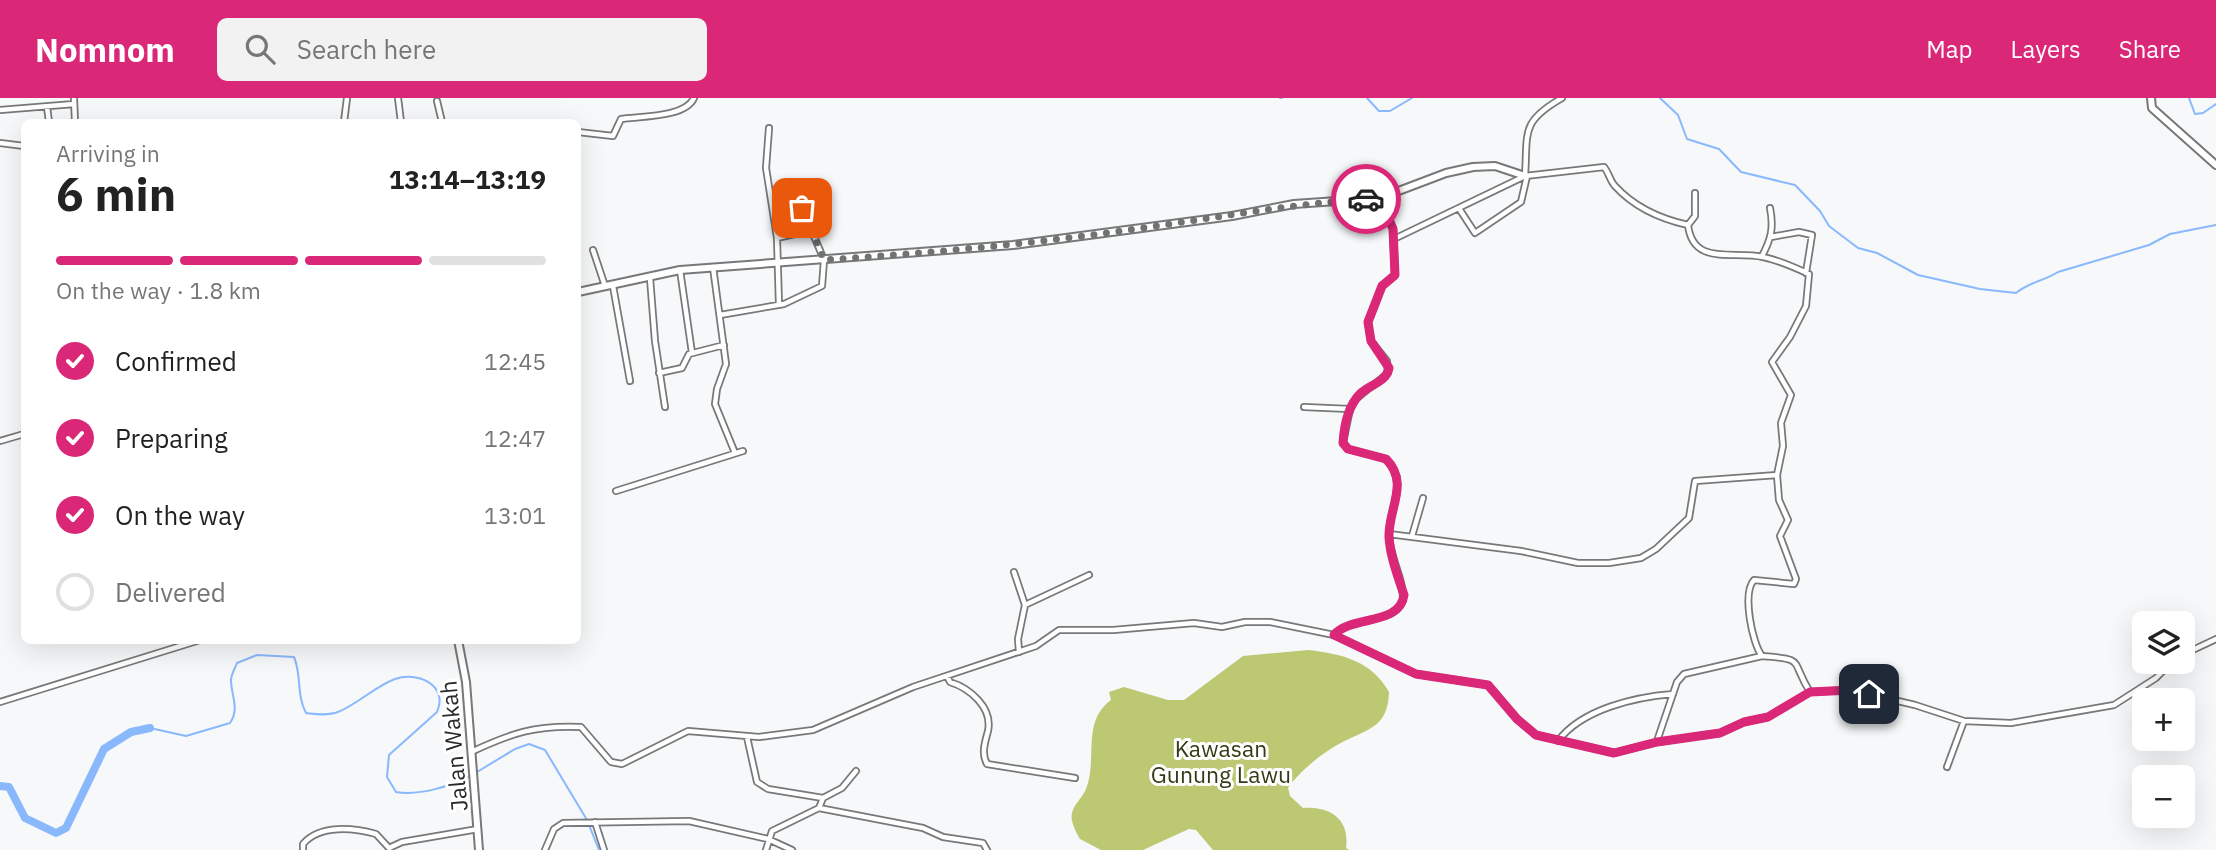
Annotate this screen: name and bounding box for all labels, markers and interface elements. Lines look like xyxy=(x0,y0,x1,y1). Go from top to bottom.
search box xyxy=(217,18,707,81)
text: Nomnom xyxy=(35,28,175,71)
icon: search xyxy=(241,30,279,68)
text: Search here xyxy=(297,32,436,66)
text: Map xyxy=(1926,33,1973,65)
text: Layers xyxy=(2011,33,2081,65)
text: Share xyxy=(2119,33,2181,65)
text: Arriving in xyxy=(56,138,160,168)
text: 13:14–13:19 xyxy=(389,162,546,196)
text: 6 min xyxy=(56,164,176,224)
courier xyxy=(1331,164,1401,234)
pin xyxy=(772,178,832,238)
icon: car xyxy=(1347,180,1385,218)
icon: bag xyxy=(783,189,821,227)
text: On the way · 1.8 km xyxy=(56,275,261,305)
icon: check xyxy=(56,342,94,380)
text: Confirmed xyxy=(115,344,237,378)
text: 12:45 xyxy=(484,346,546,376)
icon: check xyxy=(56,419,94,457)
text: Preparing xyxy=(115,421,228,455)
text: 12:47 xyxy=(484,423,546,453)
icon: check xyxy=(56,496,94,534)
text: On the way xyxy=(115,498,245,532)
text: 13:01 xyxy=(484,500,546,530)
text: Delivered xyxy=(115,575,226,609)
map controls xyxy=(2132,611,2195,828)
button: layers xyxy=(2132,611,2195,674)
pin xyxy=(1839,664,1899,724)
icon: home xyxy=(1850,675,1888,713)
street label: Jalan Wakah xyxy=(432,679,474,813)
button: + xyxy=(2132,688,2195,751)
park label: Kawasan Gunung Lawu xyxy=(1151,733,1291,789)
button: − xyxy=(2132,765,2195,828)

